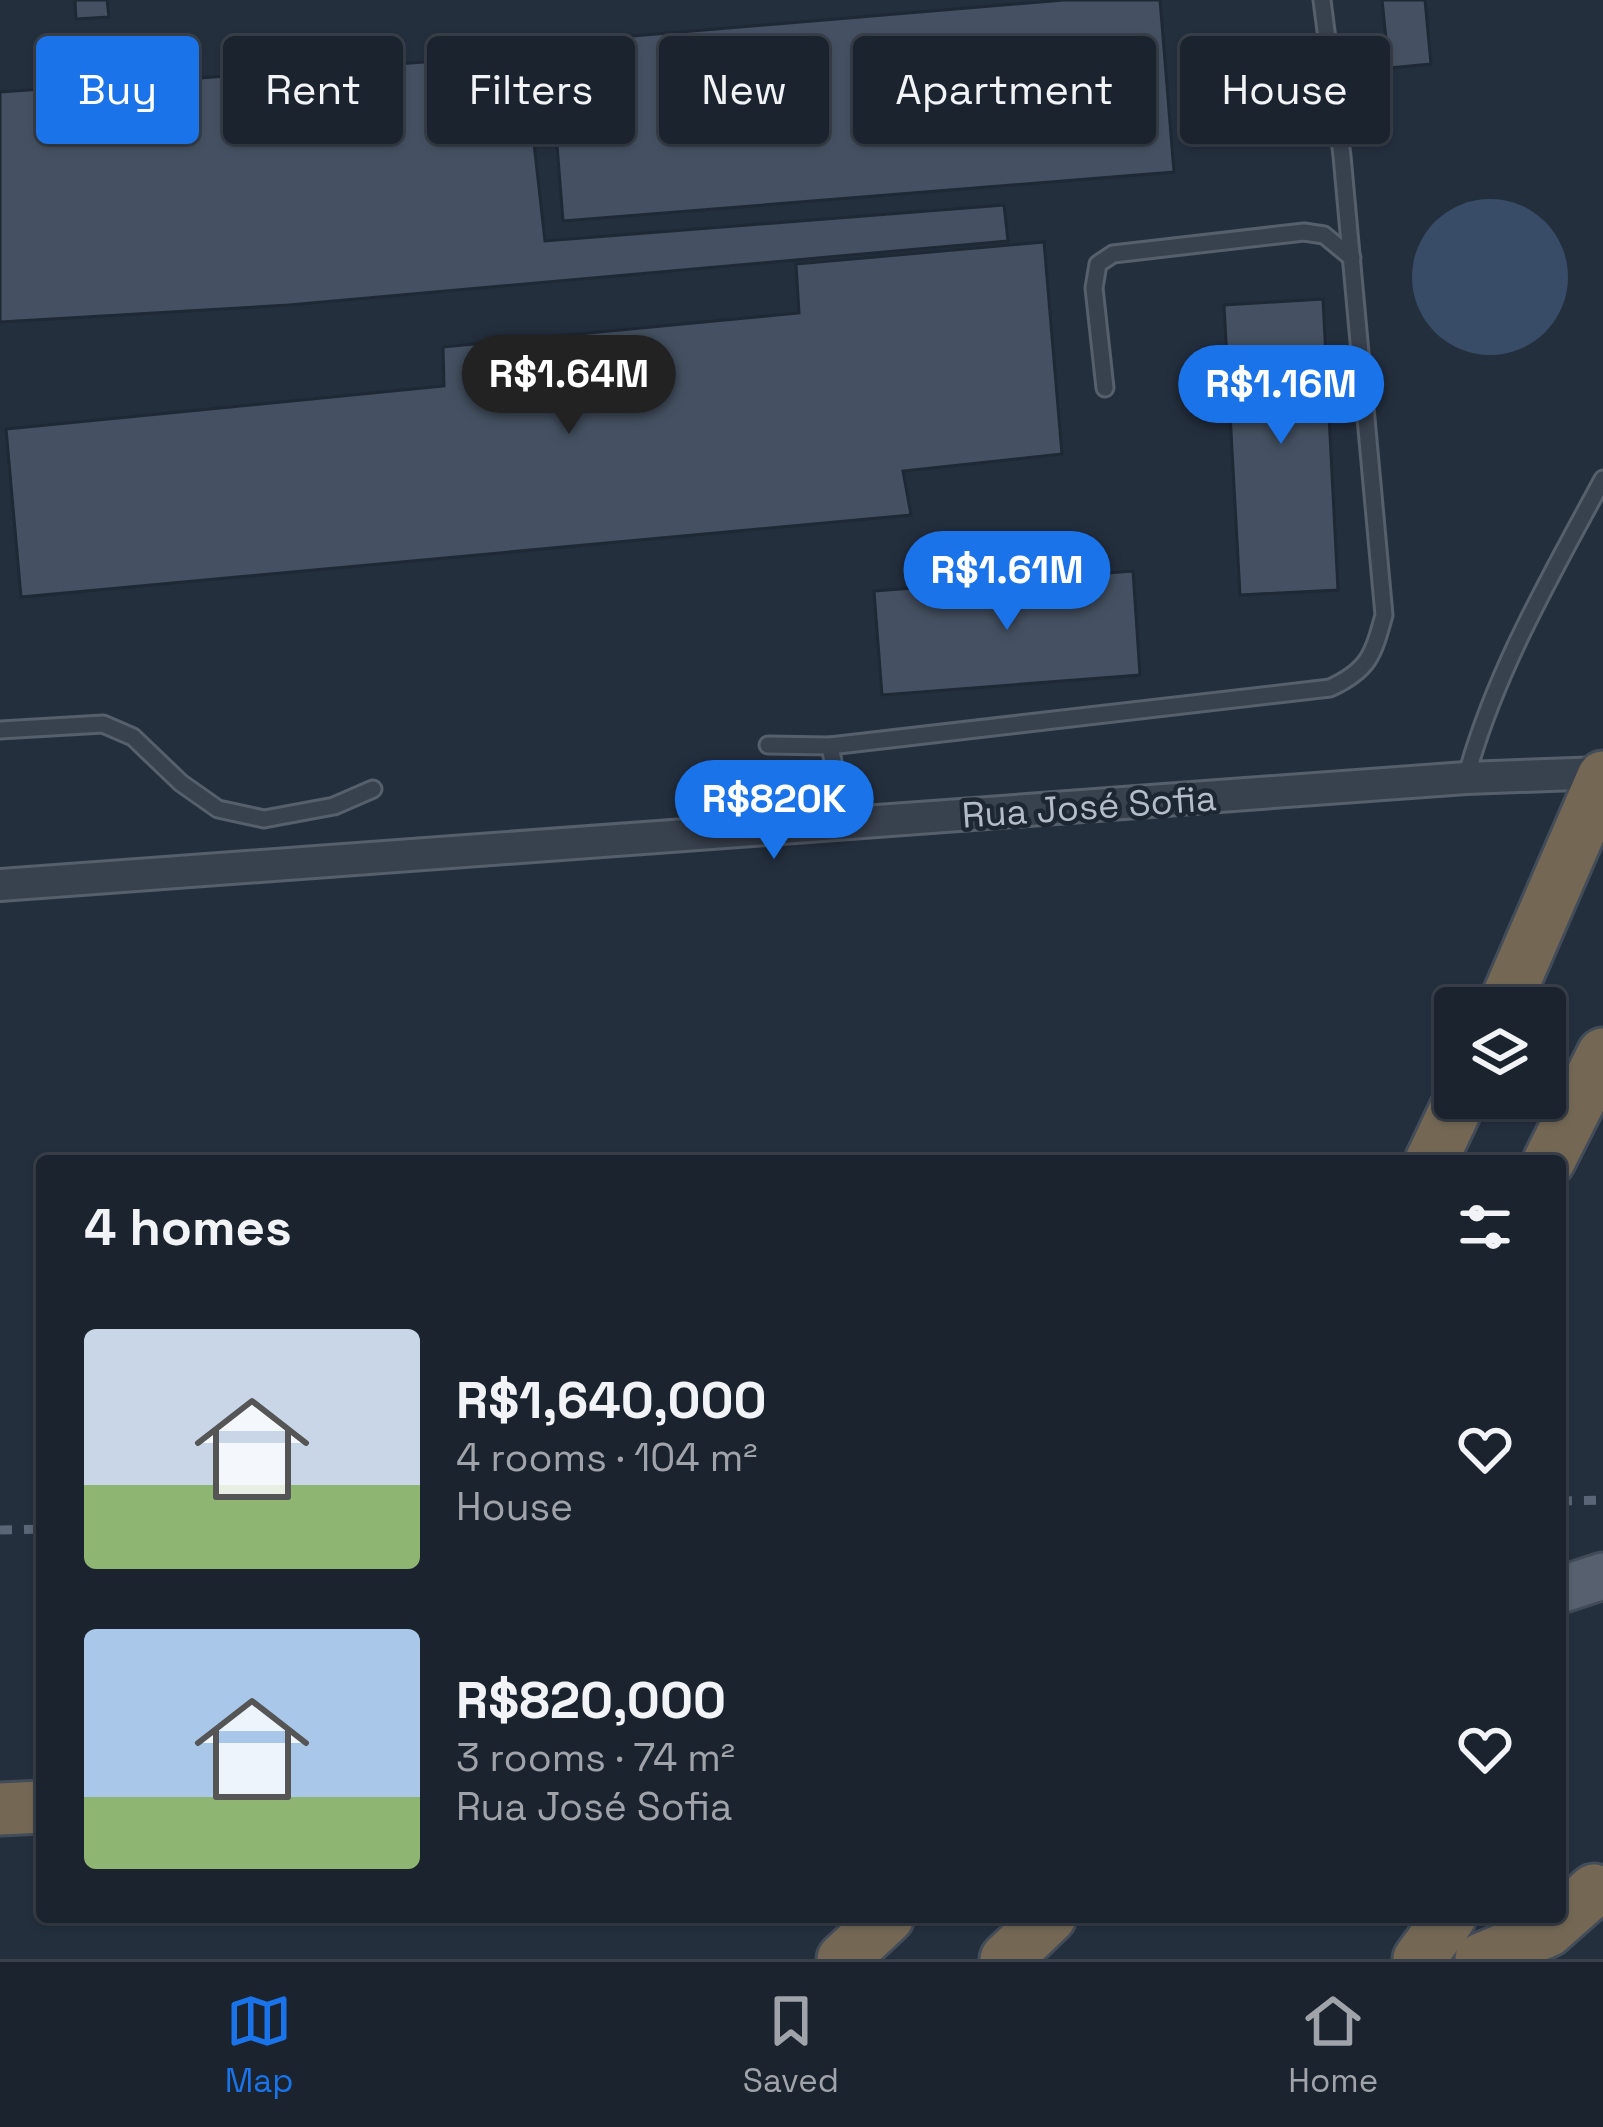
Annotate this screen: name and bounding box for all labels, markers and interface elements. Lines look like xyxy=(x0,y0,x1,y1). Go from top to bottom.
chip: Buy xyxy=(36,36,199,144)
chip: Rent xyxy=(223,36,403,144)
chip: Filters xyxy=(427,36,635,144)
chip: New xyxy=(659,36,829,144)
chip: Apartment xyxy=(853,36,1156,144)
chip: House xyxy=(1180,36,1390,144)
pin: R$1.64M xyxy=(458,335,680,437)
pin: R$1.16M xyxy=(1170,345,1392,447)
text: R$1.64M xyxy=(489,349,649,398)
text: R$1.16M xyxy=(1205,359,1357,408)
pin: R$1.61M xyxy=(896,531,1118,633)
text: R$1.61M xyxy=(930,545,1084,594)
pin: R$820K xyxy=(676,760,872,862)
text: R$820K xyxy=(702,774,846,823)
street label: Rua José Sofia xyxy=(960,775,1218,839)
map controls xyxy=(1434,987,1566,1119)
button: layers xyxy=(1434,987,1566,1119)
icon: filters xyxy=(1452,1194,1518,1260)
text: 4 homes xyxy=(84,1195,292,1260)
text: R$1,640,000 xyxy=(456,1368,767,1433)
icon: home xyxy=(180,1377,324,1521)
icon: heart xyxy=(1452,1416,1518,1482)
text: 4 rooms · 104 m² xyxy=(456,1433,758,1482)
text: House xyxy=(456,1482,573,1531)
text: R$820,000 xyxy=(456,1668,726,1733)
icon: home xyxy=(180,1677,324,1821)
icon: heart xyxy=(1452,1716,1518,1782)
text: 3 rooms · 74 m² xyxy=(456,1733,735,1782)
text: Rua José Sofia xyxy=(456,1782,732,1831)
tab: Map xyxy=(225,1988,293,2102)
tab: Saved xyxy=(743,1988,839,2102)
tab: Home xyxy=(1288,1988,1378,2102)

